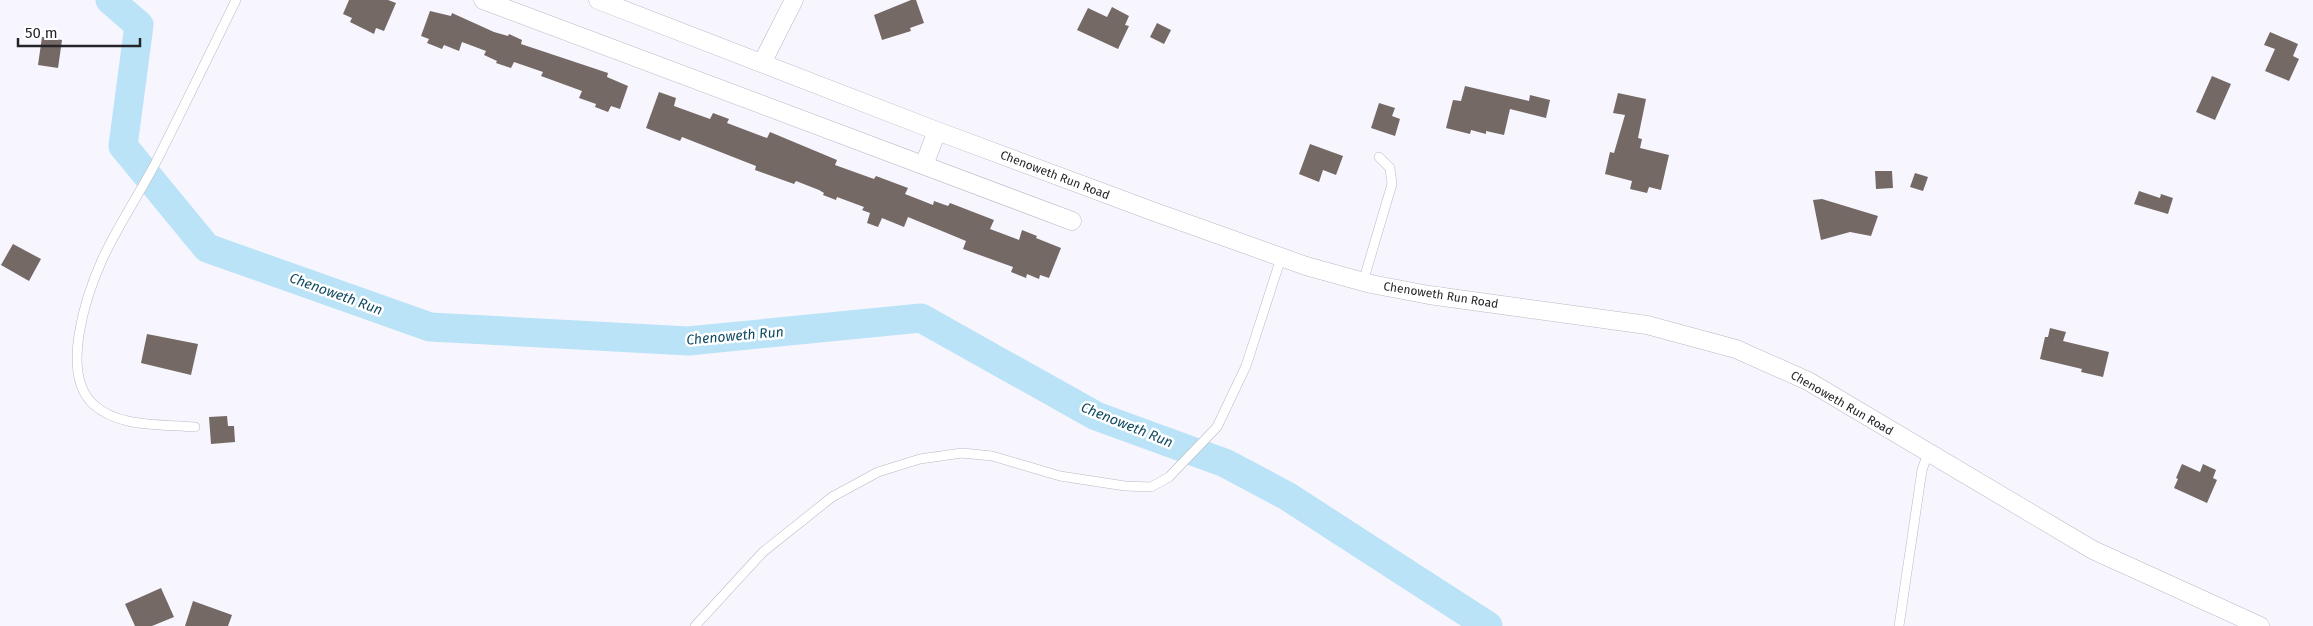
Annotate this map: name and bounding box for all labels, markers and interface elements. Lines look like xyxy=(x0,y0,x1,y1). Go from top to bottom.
scale bar xyxy=(18,15,140,47)
text: 50 m xyxy=(25,24,58,42)
street label: Chenoweth Run Road xyxy=(998,148,1112,202)
water label: Chenoweth Run xyxy=(287,269,385,319)
street label: Chenoweth Run Road xyxy=(1383,279,1499,311)
water label: Chenoweth Run xyxy=(686,323,784,349)
street label: Chenoweth Run Road xyxy=(1788,368,1896,438)
water label: Chenoweth Run xyxy=(1079,399,1175,451)

